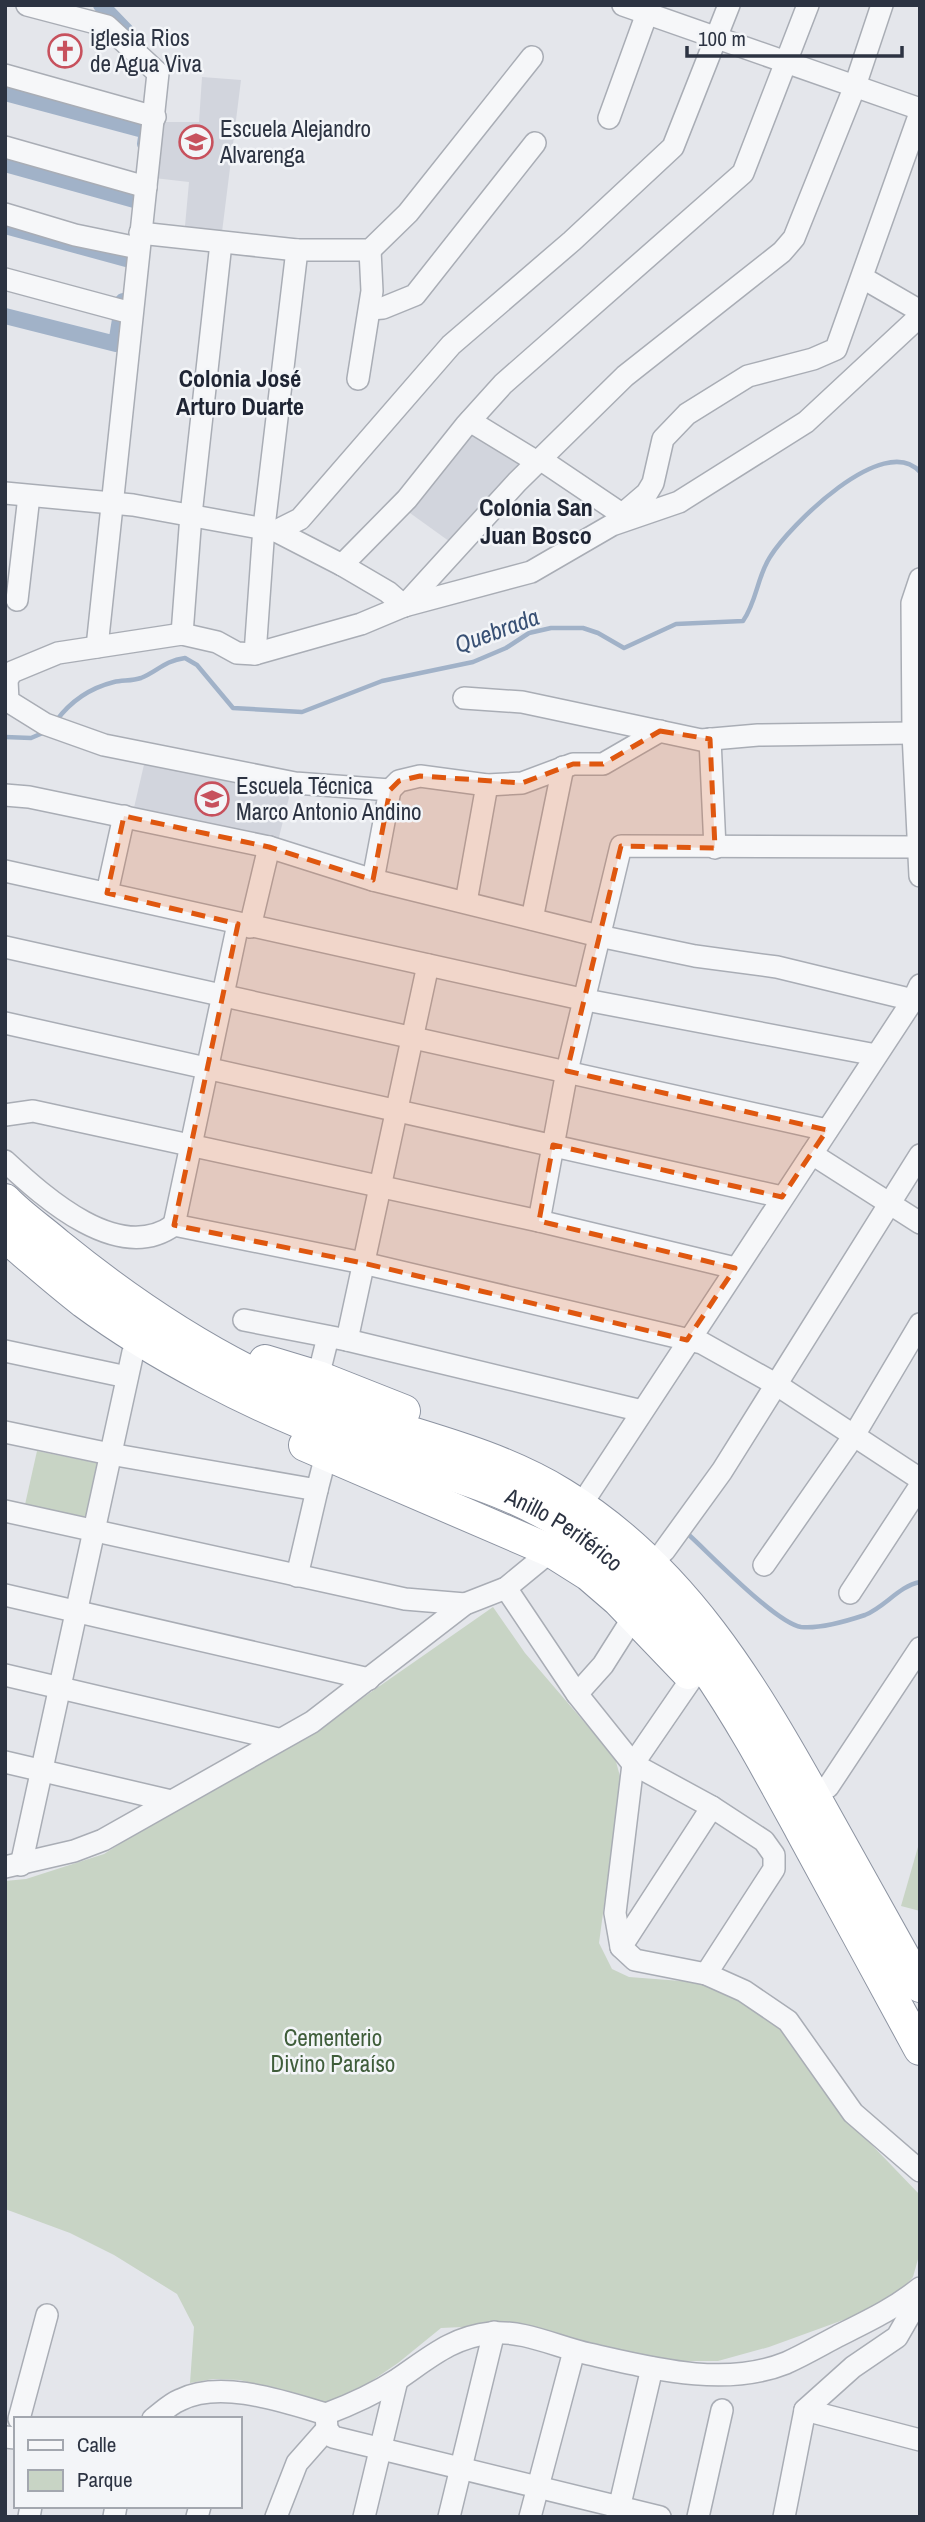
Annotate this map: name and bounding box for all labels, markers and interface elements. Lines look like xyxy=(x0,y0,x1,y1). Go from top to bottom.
scale bar xyxy=(687,14,902,58)
place label: iglesia Rios de Agua Viva xyxy=(90,22,202,79)
text: 100 m xyxy=(698,24,746,53)
church icon: iglesia Rios de Agua Viva xyxy=(46,32,84,70)
place label: Escuela Alejandro Alvarenga xyxy=(219,113,371,170)
school or university icon: Escuela Alejandro Alvarenga xyxy=(177,123,215,161)
district label: Colonia José Arturo Duarte xyxy=(176,362,304,422)
district label: Colonia San Juan Bosco xyxy=(479,491,593,551)
water label: Quebrada xyxy=(450,600,543,660)
place label: Escuela Técnica Marco Antonio Andino xyxy=(236,770,422,827)
school or university icon: Escuela Técnica Marco Antonio Andino xyxy=(193,780,231,818)
street label: Anillo Periférico xyxy=(500,1480,630,1578)
park label: Cementerio Divino Paraíso xyxy=(271,2022,395,2079)
legend xyxy=(14,2417,242,2508)
text: Calle xyxy=(77,2430,116,2459)
text: Parque xyxy=(77,2465,133,2494)

